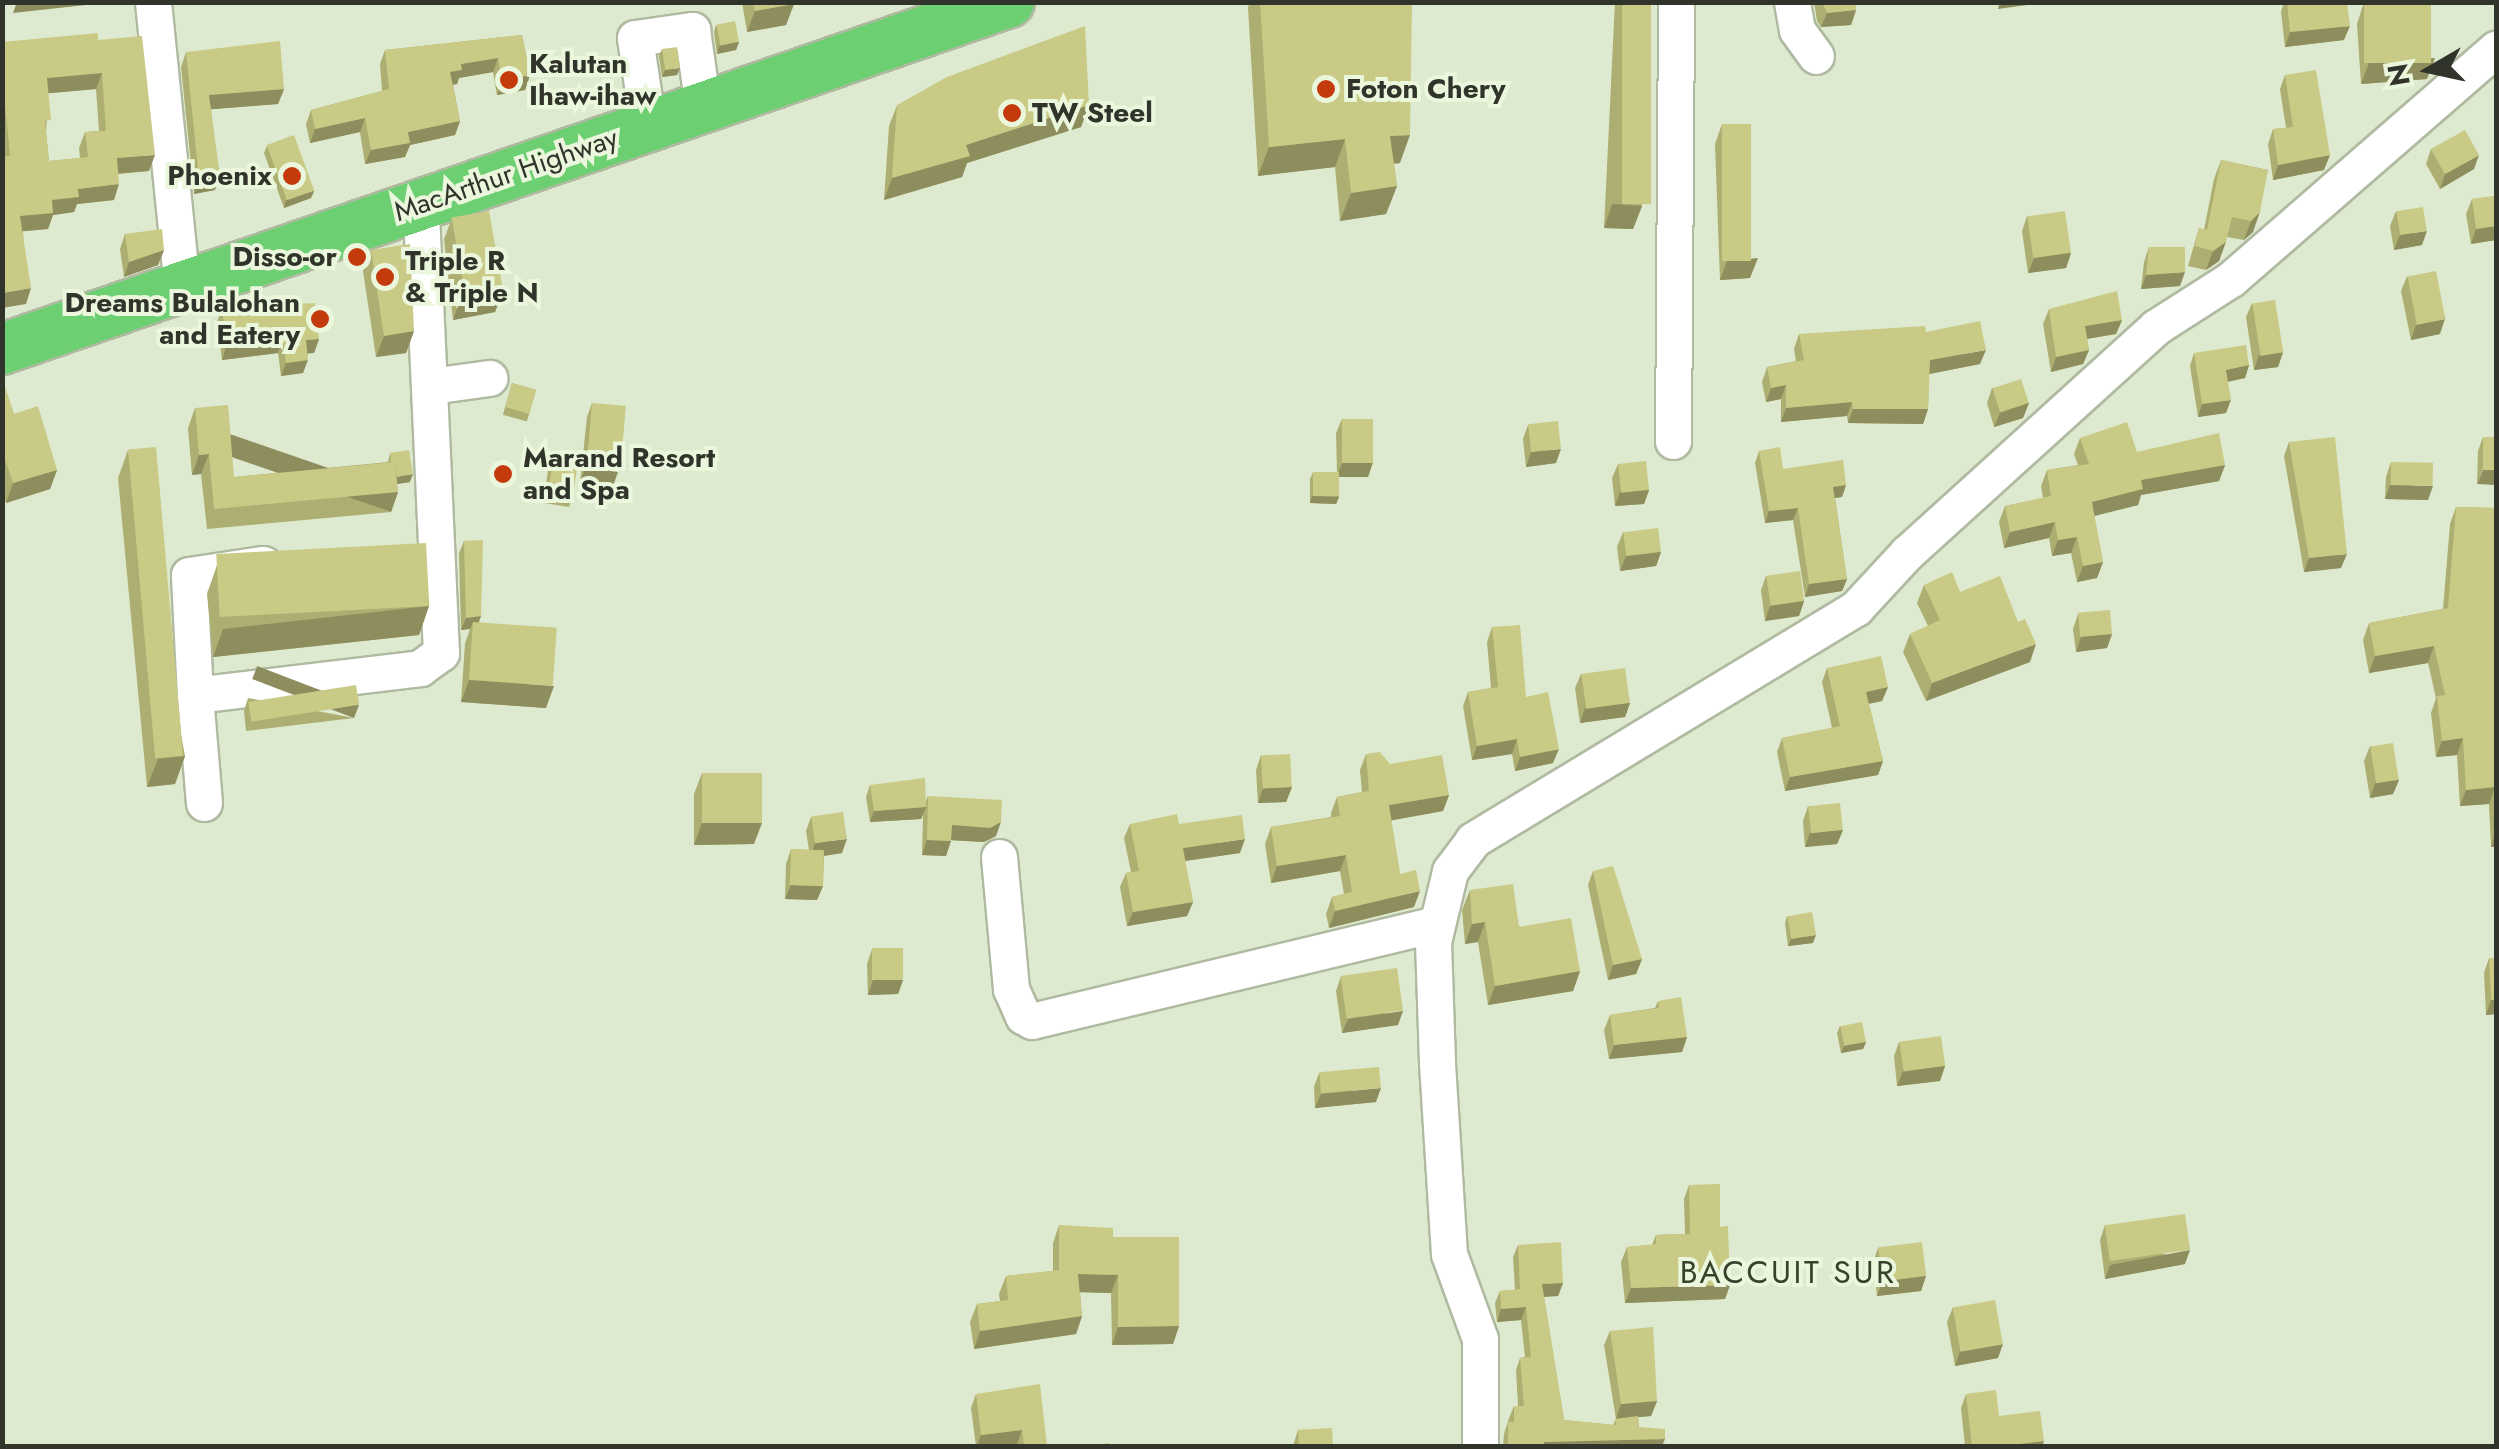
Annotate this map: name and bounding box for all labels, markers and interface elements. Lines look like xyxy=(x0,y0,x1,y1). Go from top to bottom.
north arrow xyxy=(2379,20,2479,120)
place label: Kalutan Ihaw-ihaw xyxy=(529,47,656,113)
text: N xyxy=(2377,61,2421,89)
marker: Kalutan Ihaw-ihaw xyxy=(498,69,520,91)
place label: Foton Chery xyxy=(1346,72,1506,106)
marker: Foton Chery xyxy=(1315,78,1337,100)
place label: TW Steel xyxy=(1032,96,1153,130)
marker: TW Steel xyxy=(1001,102,1023,124)
street label: MacArthur Highway xyxy=(390,121,622,229)
place label: Phoenix xyxy=(167,159,272,193)
marker: Phoenix xyxy=(281,165,303,187)
place label: Disso-or xyxy=(232,240,337,274)
place label: Triple R & Triple N xyxy=(405,244,539,310)
marker: Disso-or xyxy=(346,246,368,268)
marker: Triple R & Triple N xyxy=(374,266,396,288)
place label: Dreams Bulalohan and Eatery xyxy=(65,286,300,352)
marker: Dreams Bulalohan and Eatery xyxy=(309,308,331,330)
place label: Marand Resort and Spa xyxy=(523,441,715,507)
marker: Marand Resort and Spa xyxy=(492,463,514,485)
district label: BACCUIT SUR xyxy=(1680,1253,1896,1291)

